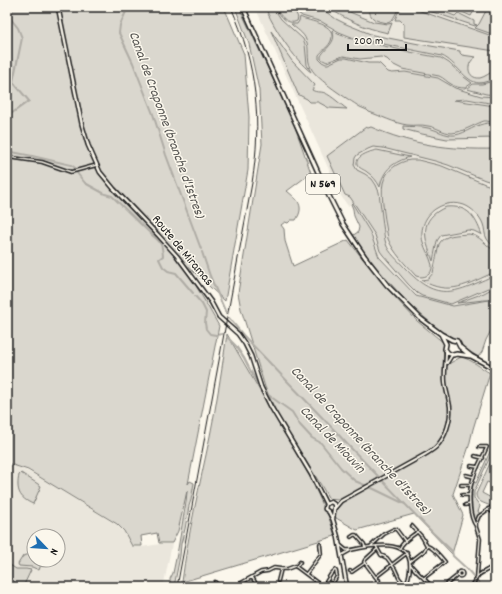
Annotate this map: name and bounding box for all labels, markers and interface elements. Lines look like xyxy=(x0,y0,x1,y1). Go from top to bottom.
scale bar xyxy=(348,26,406,52)
water label: Canal de Craponne (branche d'Istres) xyxy=(123,29,210,222)
text: 200 m xyxy=(354,33,383,50)
road number: N 569 xyxy=(306,174,340,194)
street label: Route de Miramas xyxy=(147,211,217,291)
water label: Canal de Craponne (branche d'Istres) xyxy=(285,362,436,521)
water label: Canal de Miouvin xyxy=(295,402,370,479)
north arrow xyxy=(26,528,66,568)
text: N xyxy=(45,546,62,558)

